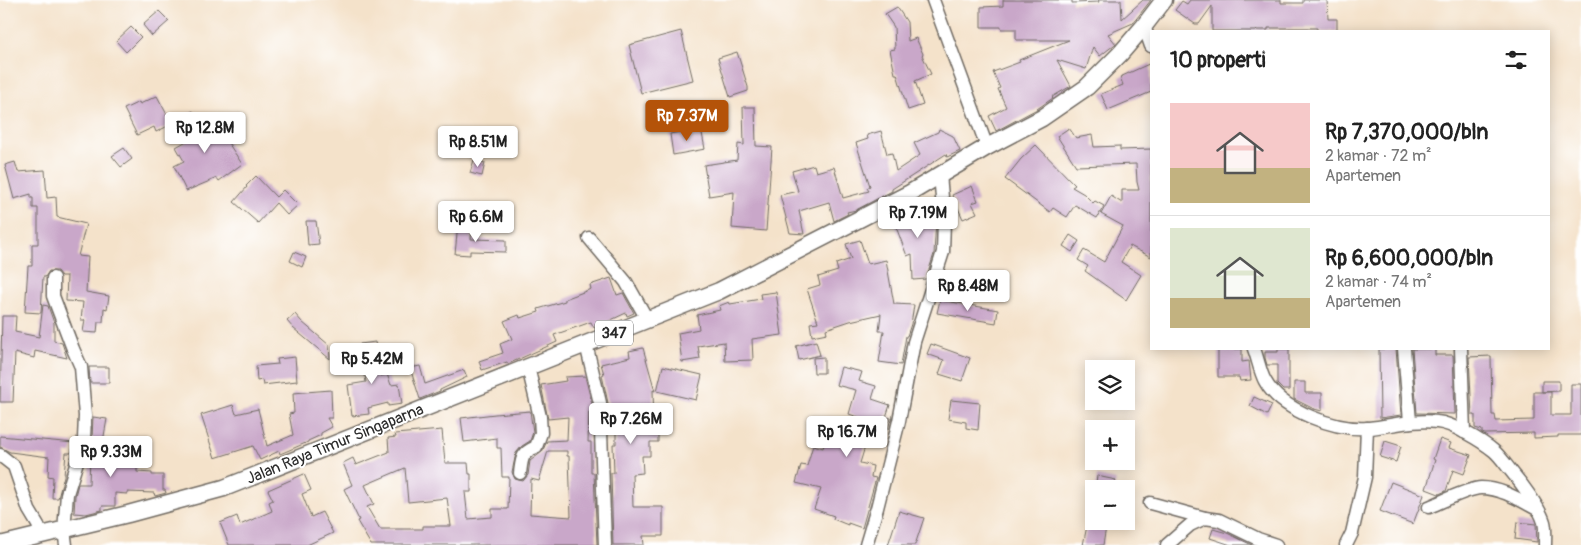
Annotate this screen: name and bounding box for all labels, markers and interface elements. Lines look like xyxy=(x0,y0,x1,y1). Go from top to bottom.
icon: filters xyxy=(1502,46,1530,74)
text: 10 properti xyxy=(1170,47,1266,74)
pin: Rp 7.37M xyxy=(635,100,739,142)
text: Rp 7.37M xyxy=(656,106,718,126)
pin: Rp 12.8M xyxy=(153,112,257,154)
text: Rp 12.8M xyxy=(176,118,234,138)
text: Rp 7,370,000/bln xyxy=(1325,119,1488,146)
icon: home xyxy=(1210,123,1270,183)
pin: Rp 8.51M xyxy=(426,126,530,168)
text: Rp 8.51M xyxy=(449,132,507,152)
text: 2 kamar · 72 m² xyxy=(1325,146,1432,166)
text: Apartemen xyxy=(1325,166,1401,186)
pin: Rp 7.19M xyxy=(866,196,970,239)
pin: Rp 6.6M xyxy=(430,200,522,243)
text: Rp 7.19M xyxy=(889,203,947,223)
text: Rp 6.6M xyxy=(449,207,503,227)
text: Rp 6,600,000/bln xyxy=(1325,245,1493,272)
icon: home xyxy=(1210,248,1270,308)
pin: Rp 8.48M xyxy=(916,270,1020,312)
text: 2 kamar · 74 m² xyxy=(1325,272,1432,292)
text: Rp 8.48M xyxy=(938,276,998,296)
text: Apartemen xyxy=(1325,292,1401,312)
road number: 347 xyxy=(595,320,633,346)
pin: Rp 5.42M xyxy=(320,342,424,385)
text: Rp 5.42M xyxy=(341,349,403,369)
map controls xyxy=(1085,360,1135,530)
button: layers xyxy=(1085,360,1135,410)
street label: Jalan Raya Timur Singaparna xyxy=(243,399,427,489)
pin: Rp 7.26M xyxy=(579,402,683,445)
text: Rp 7.26M xyxy=(600,409,662,429)
pin: Rp 16.7M xyxy=(795,416,899,458)
button: + xyxy=(1085,420,1135,470)
text: Rp 16.7M xyxy=(817,422,877,442)
pin: Rp 9.33M xyxy=(59,436,163,478)
text: Rp 9.33M xyxy=(80,442,142,462)
button: − xyxy=(1085,480,1135,530)

